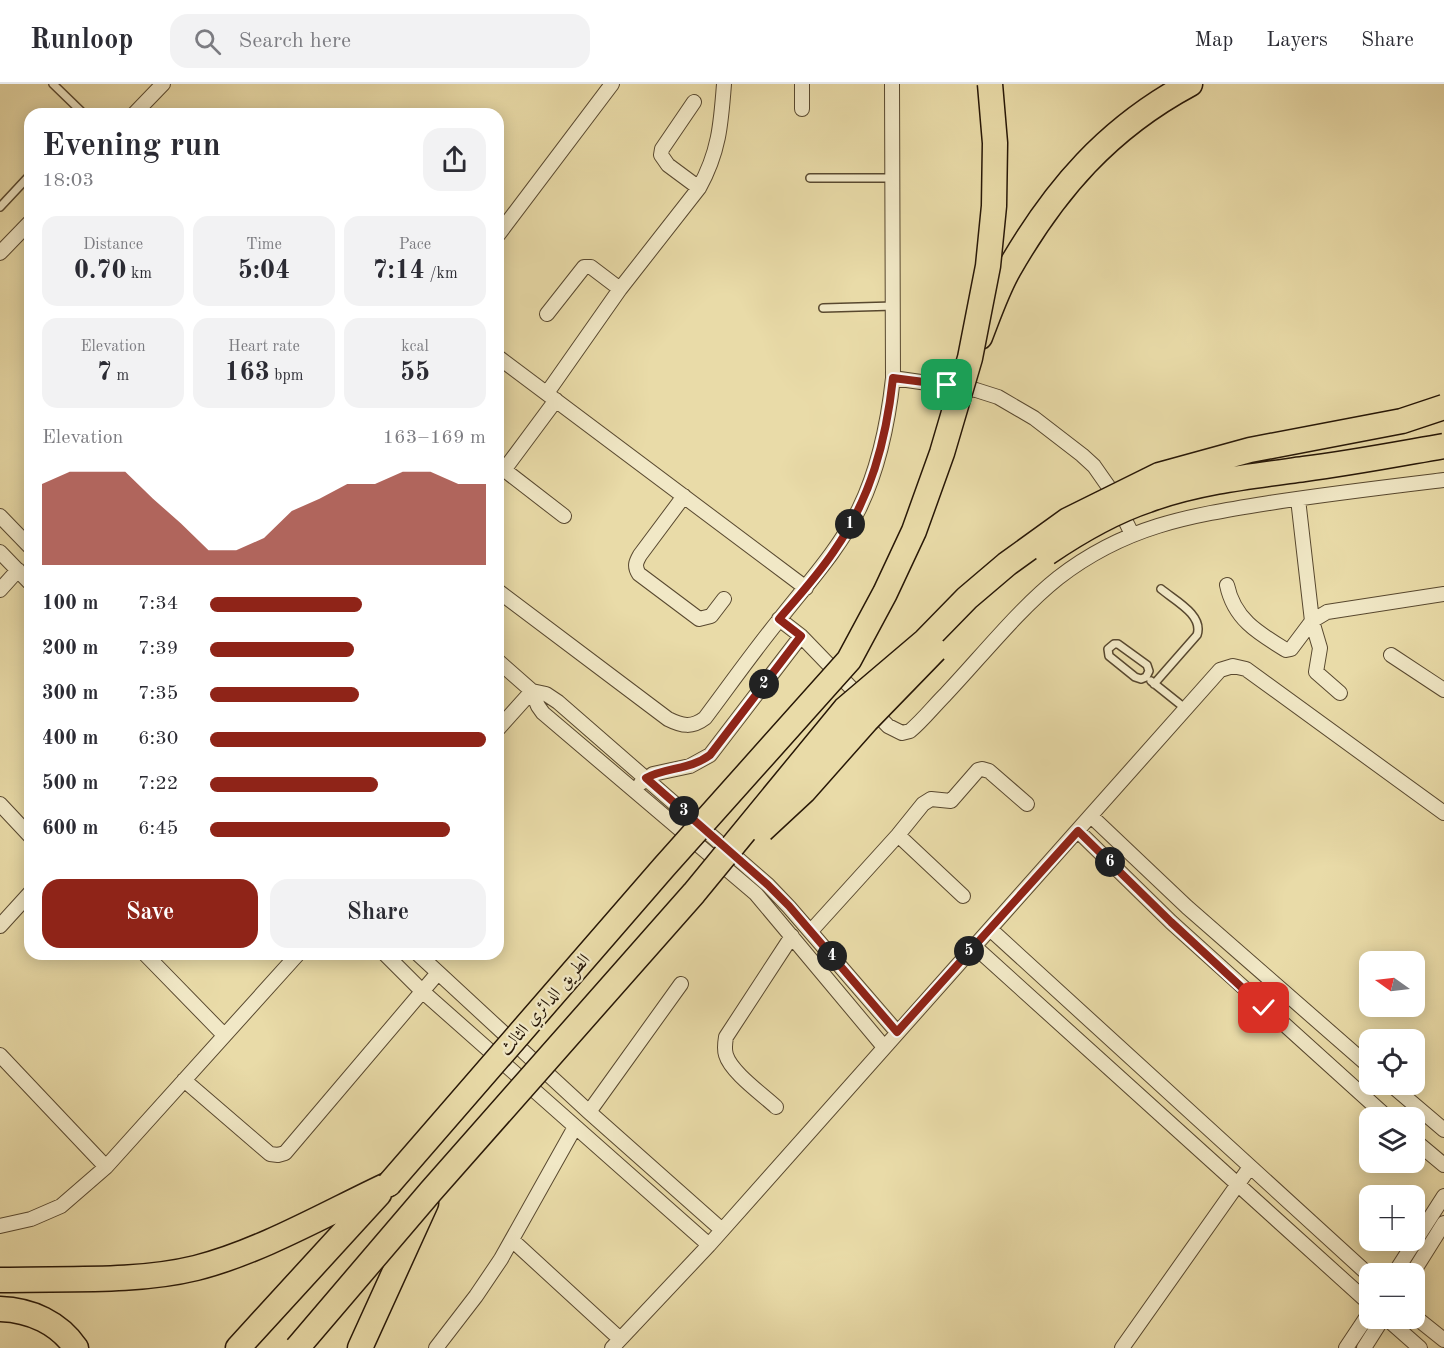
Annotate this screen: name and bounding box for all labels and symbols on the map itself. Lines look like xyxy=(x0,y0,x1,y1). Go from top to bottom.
pin xyxy=(921,359,972,410)
pin: 1 xyxy=(835,509,865,539)
pin: 2 xyxy=(749,669,779,699)
pin: 3 xyxy=(669,796,699,826)
pin: 6 xyxy=(1095,847,1125,877)
pin: 5 xyxy=(954,936,984,966)
pin: 4 xyxy=(817,941,847,971)
street label: الطريق الدائري الثالث xyxy=(496,951,598,1062)
north arrow xyxy=(1359,951,1425,1017)
pin xyxy=(1238,982,1289,1033)

